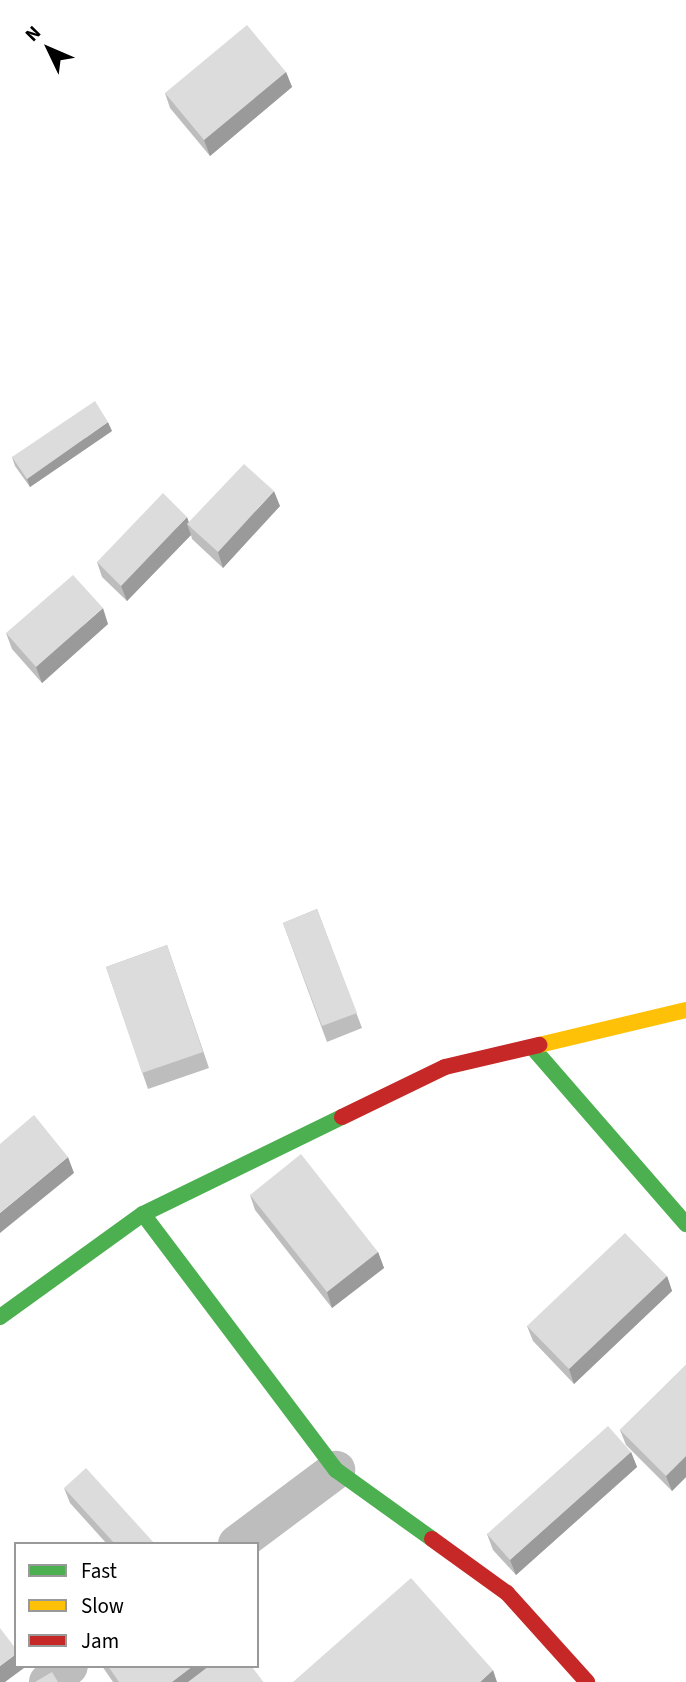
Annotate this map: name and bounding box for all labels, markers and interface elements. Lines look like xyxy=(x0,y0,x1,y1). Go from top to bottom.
north arrow xyxy=(14,14,84,84)
text: N xyxy=(19,20,48,48)
legend xyxy=(14,1542,259,1668)
text: Fast xyxy=(81,1556,117,1586)
text: Slow xyxy=(81,1591,124,1621)
text: Jam xyxy=(81,1626,119,1656)

